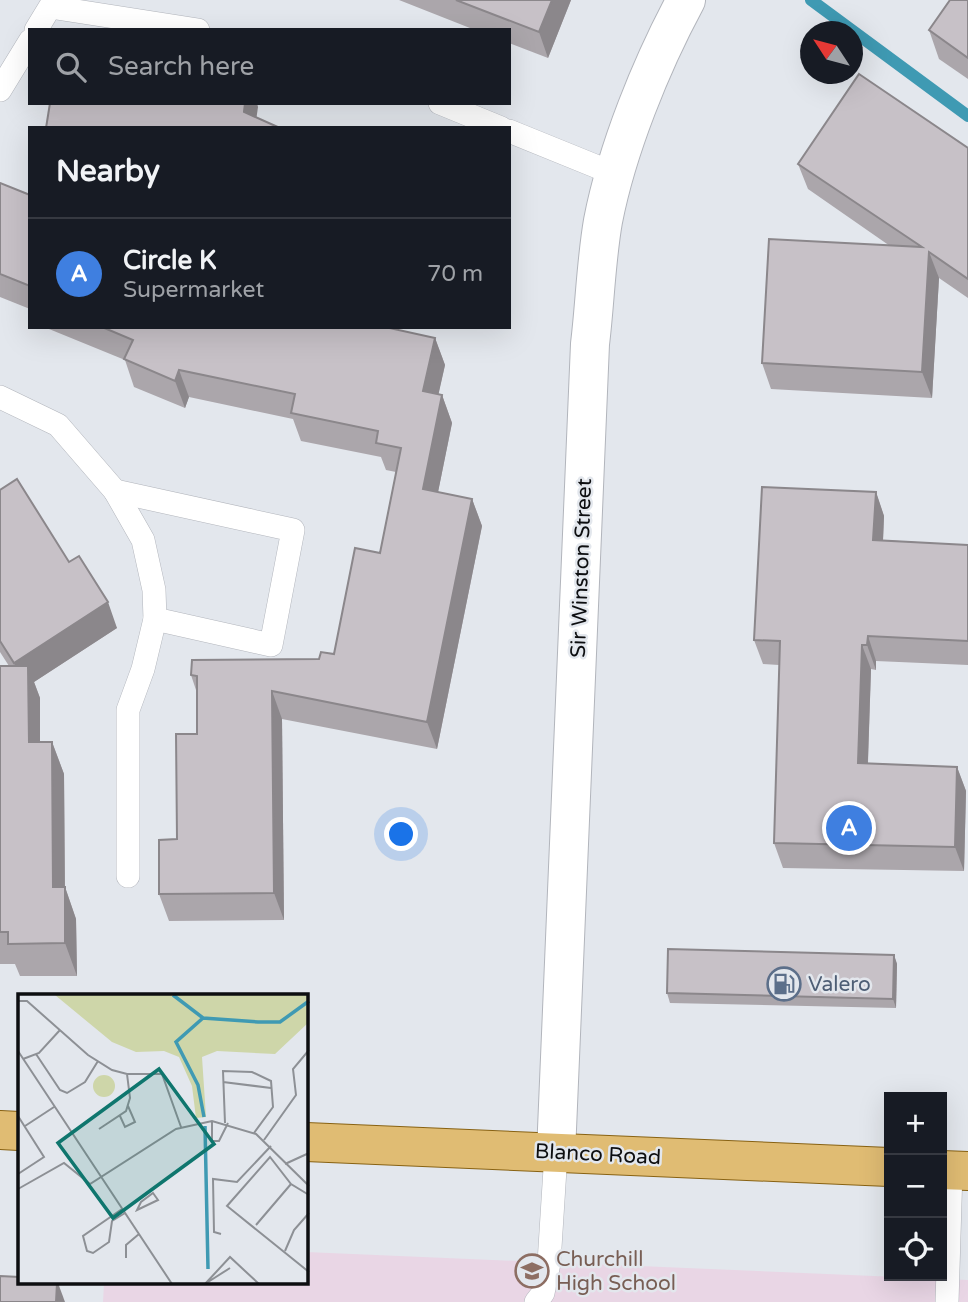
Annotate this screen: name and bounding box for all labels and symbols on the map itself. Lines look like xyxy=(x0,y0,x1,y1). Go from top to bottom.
north arrow xyxy=(800,21,863,84)
street label: Sir Winston Street xyxy=(566,478,597,658)
pin: A xyxy=(826,802,872,854)
your location xyxy=(384,817,418,851)
fuel station icon: Valero xyxy=(765,965,803,1003)
place label: Valero xyxy=(808,972,871,997)
inset map xyxy=(18,994,308,1284)
street label: Blanco Road xyxy=(534,1139,662,1170)
place label: Churchill High School xyxy=(556,1247,676,1296)
school or university icon: Churchill High School xyxy=(513,1252,551,1290)

